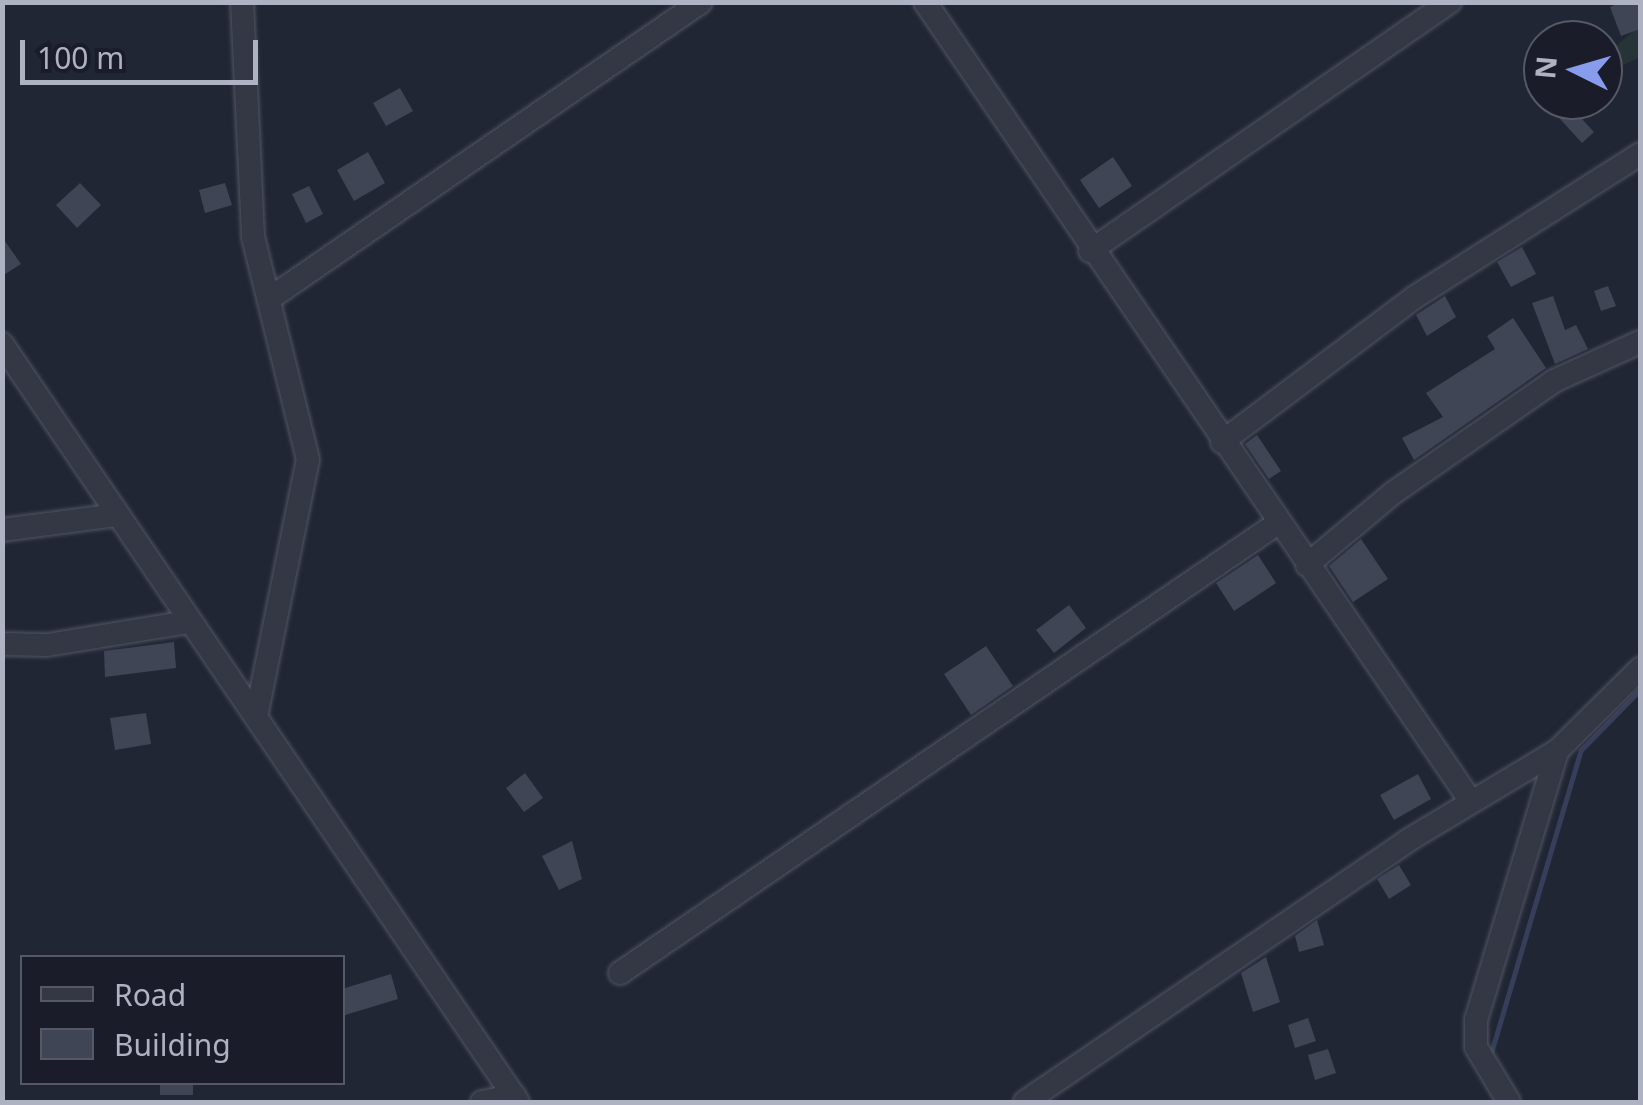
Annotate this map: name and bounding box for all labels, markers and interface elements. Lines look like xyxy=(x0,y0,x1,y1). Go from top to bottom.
scale bar xyxy=(25,20,262,82)
north arrow xyxy=(1523,20,1623,120)
text: 100 m xyxy=(37,37,124,78)
text: N xyxy=(1525,55,1565,81)
legend xyxy=(20,955,345,1085)
text: Road xyxy=(114,974,186,1015)
text: Building xyxy=(114,1024,231,1065)

